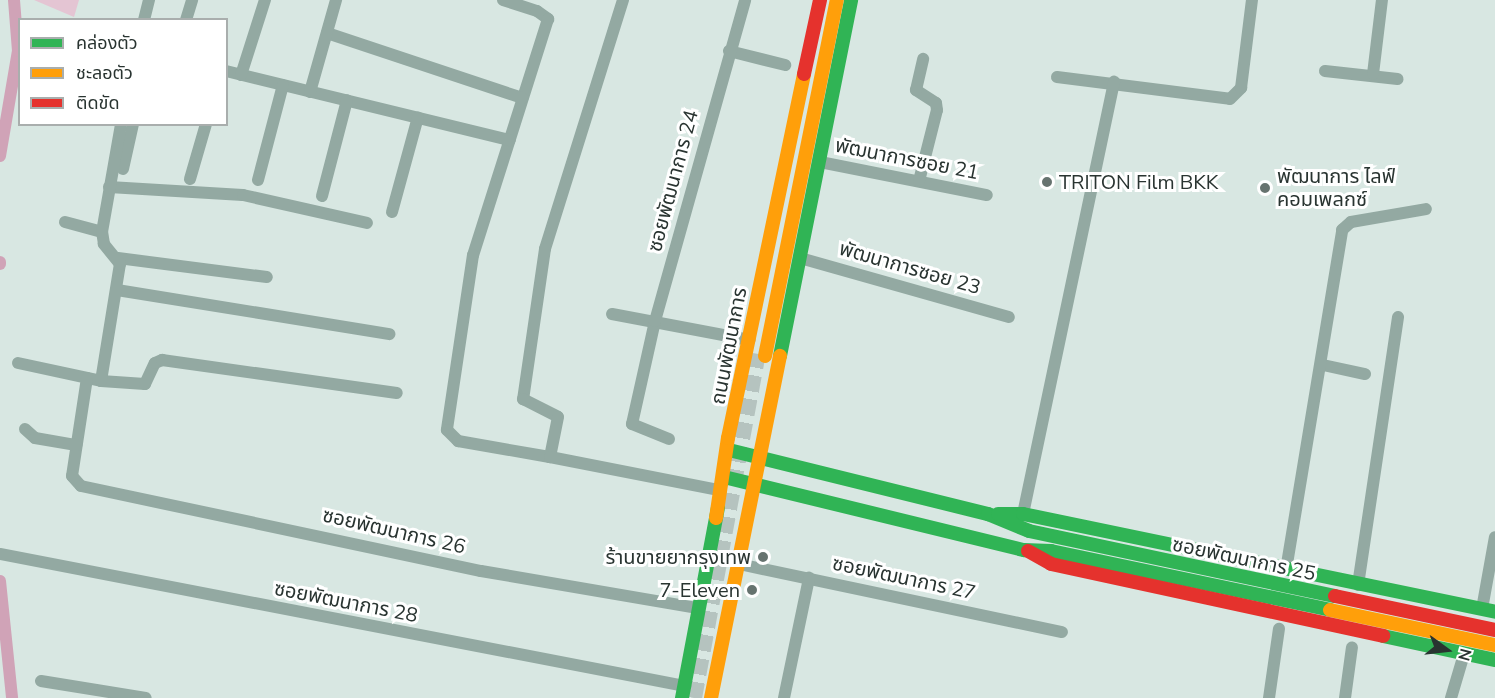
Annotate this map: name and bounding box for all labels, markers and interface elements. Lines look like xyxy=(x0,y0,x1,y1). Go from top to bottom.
legend xyxy=(18,18,228,126)
text: คล่องตัว xyxy=(76,31,138,55)
text: ชะลอตัว xyxy=(76,61,133,85)
text: ติดขัด xyxy=(76,91,119,115)
street label: ซอยพัฒนาการ 24 xyxy=(643,107,703,255)
street label: พัฒนาการซอย 21 xyxy=(833,133,981,185)
place label: พัฒนาการ ไลฟ์ คอมเพลกซ์ xyxy=(1277,164,1395,211)
place label: TRITON Film BKK xyxy=(1059,170,1218,194)
marker: TRITON Film BKK xyxy=(1040,175,1054,189)
marker: พัฒนาการ ไลฟ์ คอมเพลกซ์ xyxy=(1258,181,1272,195)
street label: พัฒนาการซอย 23 xyxy=(837,236,983,300)
street label: ถนนพัฒนาการ xyxy=(706,285,752,407)
street label: ซอยพัฒนาการ 26 xyxy=(320,503,468,559)
street label: ซอยพัฒนาการ 25 xyxy=(1170,532,1318,586)
place label: ร้านขายยากรุงเทพ xyxy=(605,545,751,569)
marker: ร้านขายยากรุงเทพ xyxy=(756,550,770,564)
street label: ซอยพัฒนาการ 27 xyxy=(830,551,978,605)
street label: ซอยพัฒนาการ 28 xyxy=(272,576,420,628)
place label: 7-Eleven xyxy=(659,578,740,602)
marker: 7-Eleven xyxy=(745,583,759,597)
north arrow xyxy=(1417,620,1477,680)
text: N xyxy=(1452,646,1477,663)

